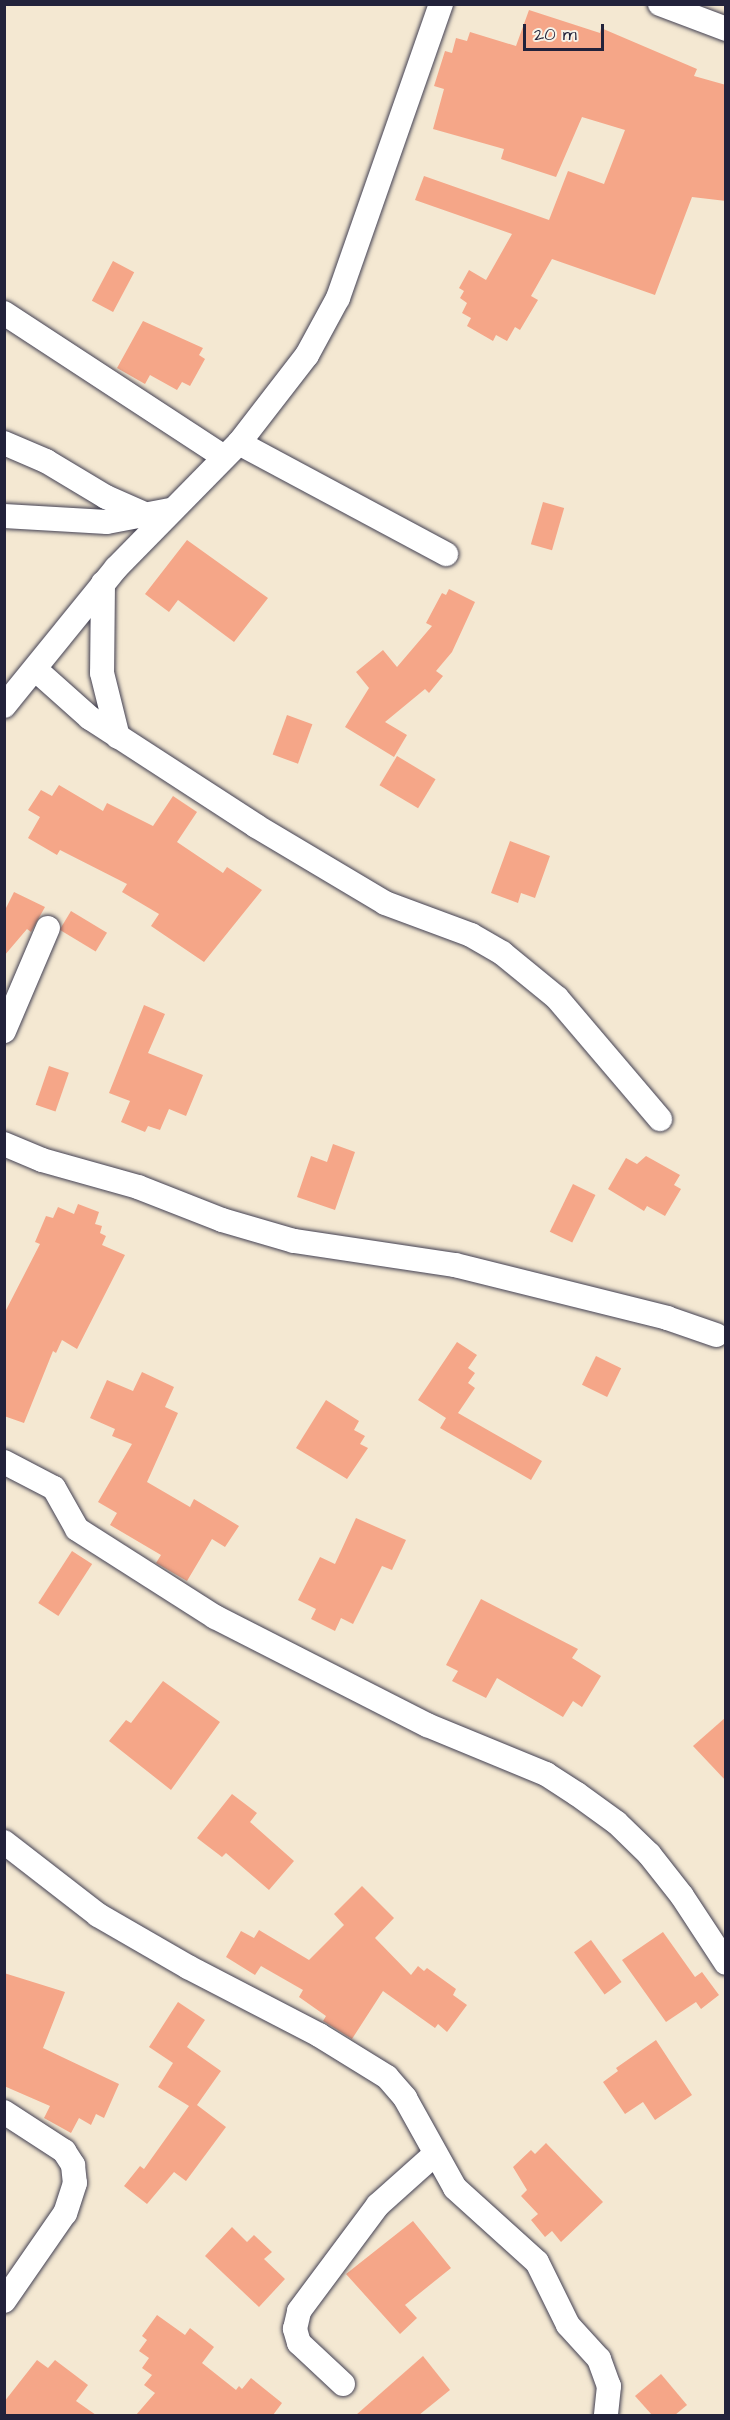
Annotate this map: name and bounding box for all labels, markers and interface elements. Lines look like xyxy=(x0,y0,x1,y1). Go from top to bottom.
scale bar xyxy=(526,12,607,50)
text: 20 m xyxy=(534,22,577,47)

